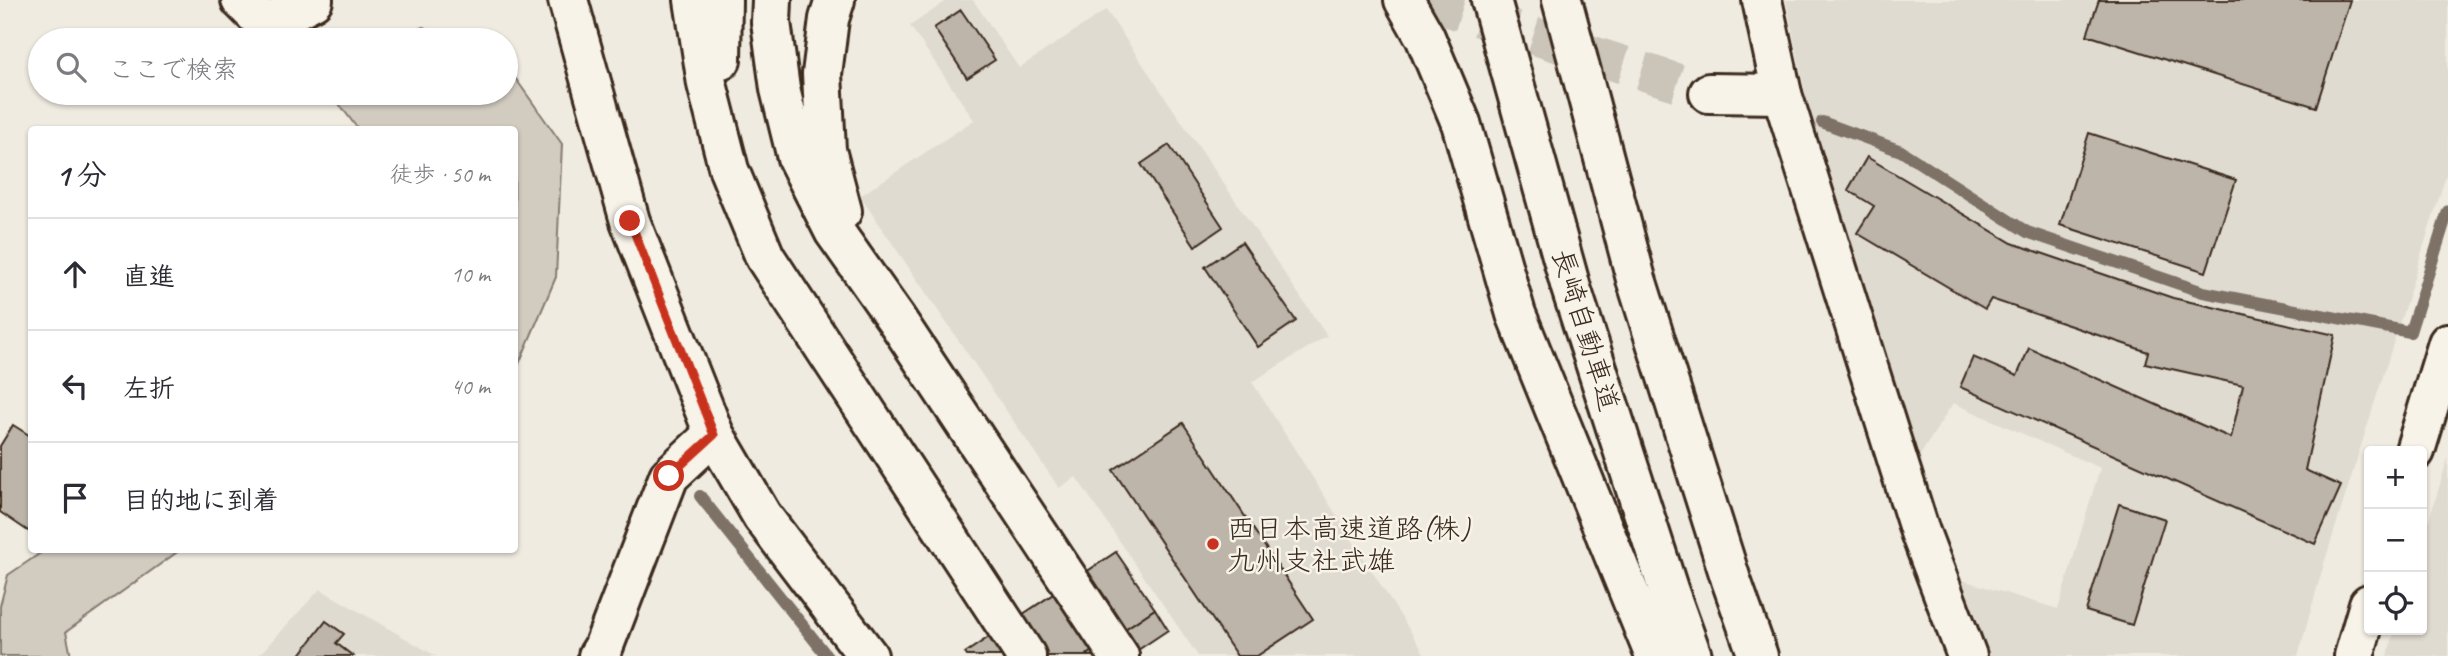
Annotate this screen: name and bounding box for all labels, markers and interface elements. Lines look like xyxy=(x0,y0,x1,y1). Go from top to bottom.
search box xyxy=(28,28,518,105)
icon: search xyxy=(52,48,90,86)
text: ここで検索 xyxy=(108,53,238,86)
text: 1 分 xyxy=(56,156,107,194)
text: 徒歩 · 50 m xyxy=(389,160,490,189)
route end xyxy=(614,205,645,236)
street label: 長崎自動車道 xyxy=(1545,245,1627,415)
icon: ahead xyxy=(56,255,94,293)
text: 直進 xyxy=(123,260,175,293)
text: 10 m xyxy=(451,260,490,289)
icon: left xyxy=(56,367,94,405)
text: 左折 xyxy=(123,372,175,405)
text: 40 m xyxy=(451,372,490,401)
map controls xyxy=(2364,446,2427,635)
button: + xyxy=(2364,446,2427,509)
route start xyxy=(653,460,684,491)
icon: arrive xyxy=(56,479,94,517)
text: 目的地に到着 xyxy=(123,484,279,517)
button: − xyxy=(2364,509,2427,572)
place label: 西日本高速道路(株) 九州支社武雄 xyxy=(1227,511,1471,578)
marker: 西日本高速道路(株) 九州支社武雄 xyxy=(1205,536,1221,552)
button: locate xyxy=(2364,572,2427,635)

